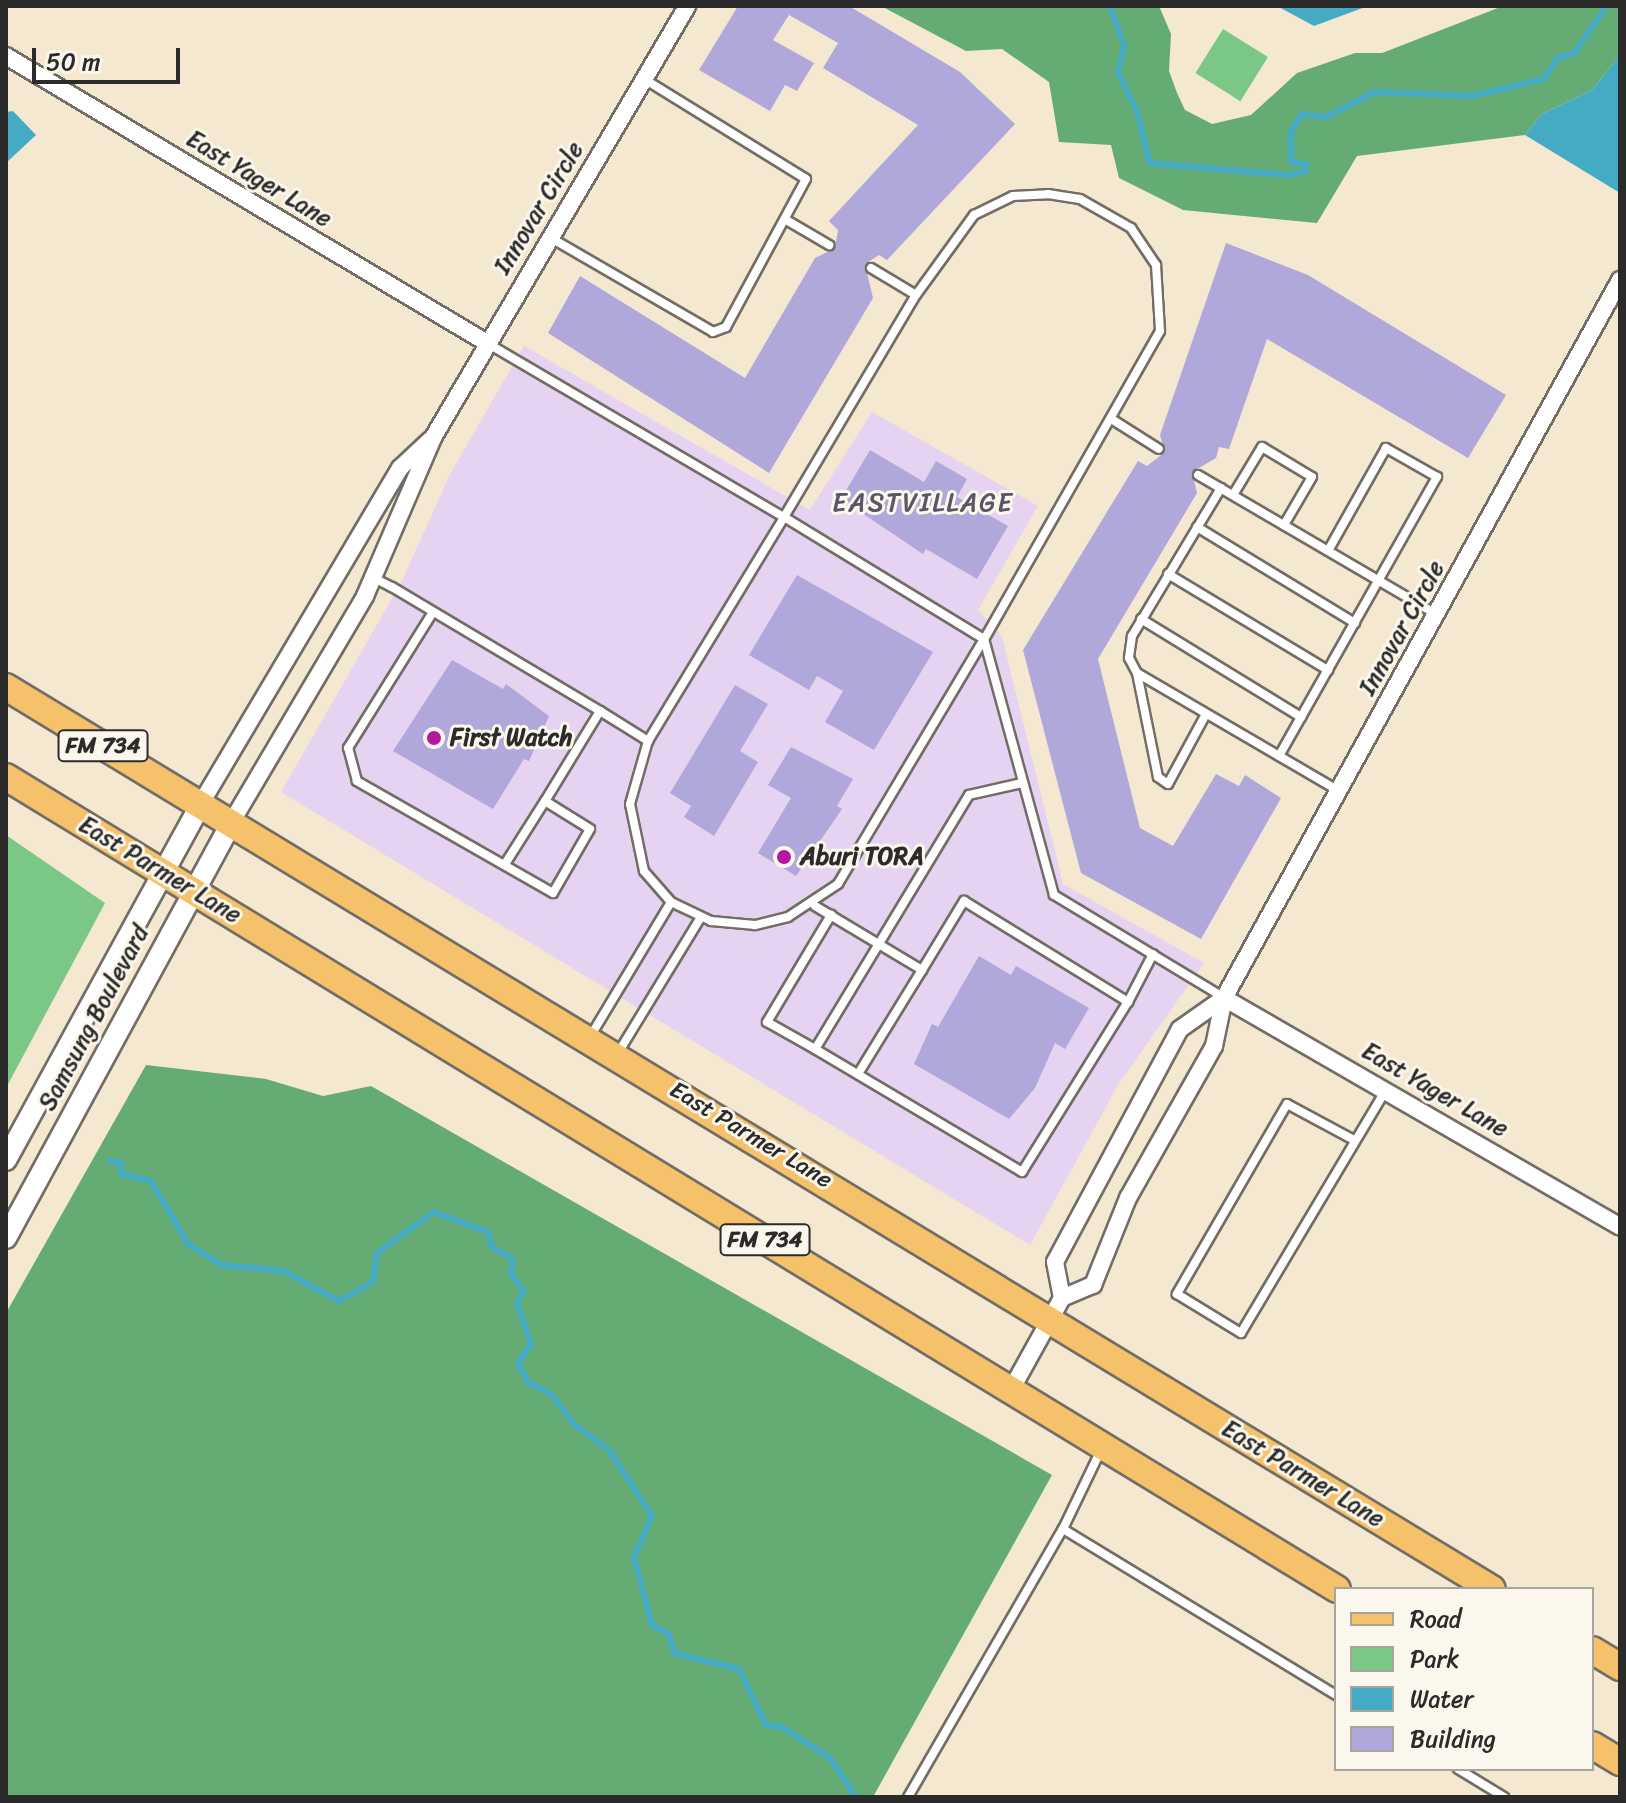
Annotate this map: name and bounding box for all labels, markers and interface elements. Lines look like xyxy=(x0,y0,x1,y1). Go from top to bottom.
scale bar xyxy=(36,32,184,82)
text: 50 m xyxy=(46,41,101,83)
street label: East Yager Lane xyxy=(181,124,337,234)
street label: Innovar Circle xyxy=(488,137,590,279)
district label: EASTVILLAGE xyxy=(834,487,1012,519)
street label: Innovar Circle xyxy=(1353,556,1451,700)
place label: First Watch xyxy=(450,724,572,752)
road number: FM 734 xyxy=(57,728,149,764)
marker: First Watch xyxy=(425,729,443,747)
street label: East Parmer Lane xyxy=(73,810,247,930)
place label: Aburi TORA xyxy=(800,843,924,871)
marker: Aburi TORA xyxy=(775,848,793,866)
street label: Samsung Boulevard xyxy=(33,921,155,1115)
street label: East Yager Lane xyxy=(1356,1036,1514,1144)
street label: East Parmer Lane xyxy=(664,1075,838,1195)
road number: FM 734 xyxy=(719,1222,811,1258)
street label: East Parmer Lane xyxy=(1216,1414,1390,1534)
legend xyxy=(1334,1587,1594,1771)
text: Road xyxy=(1410,1598,1461,1640)
text: Park xyxy=(1410,1638,1459,1680)
text: Water xyxy=(1410,1678,1473,1720)
text: Building xyxy=(1410,1718,1496,1760)

